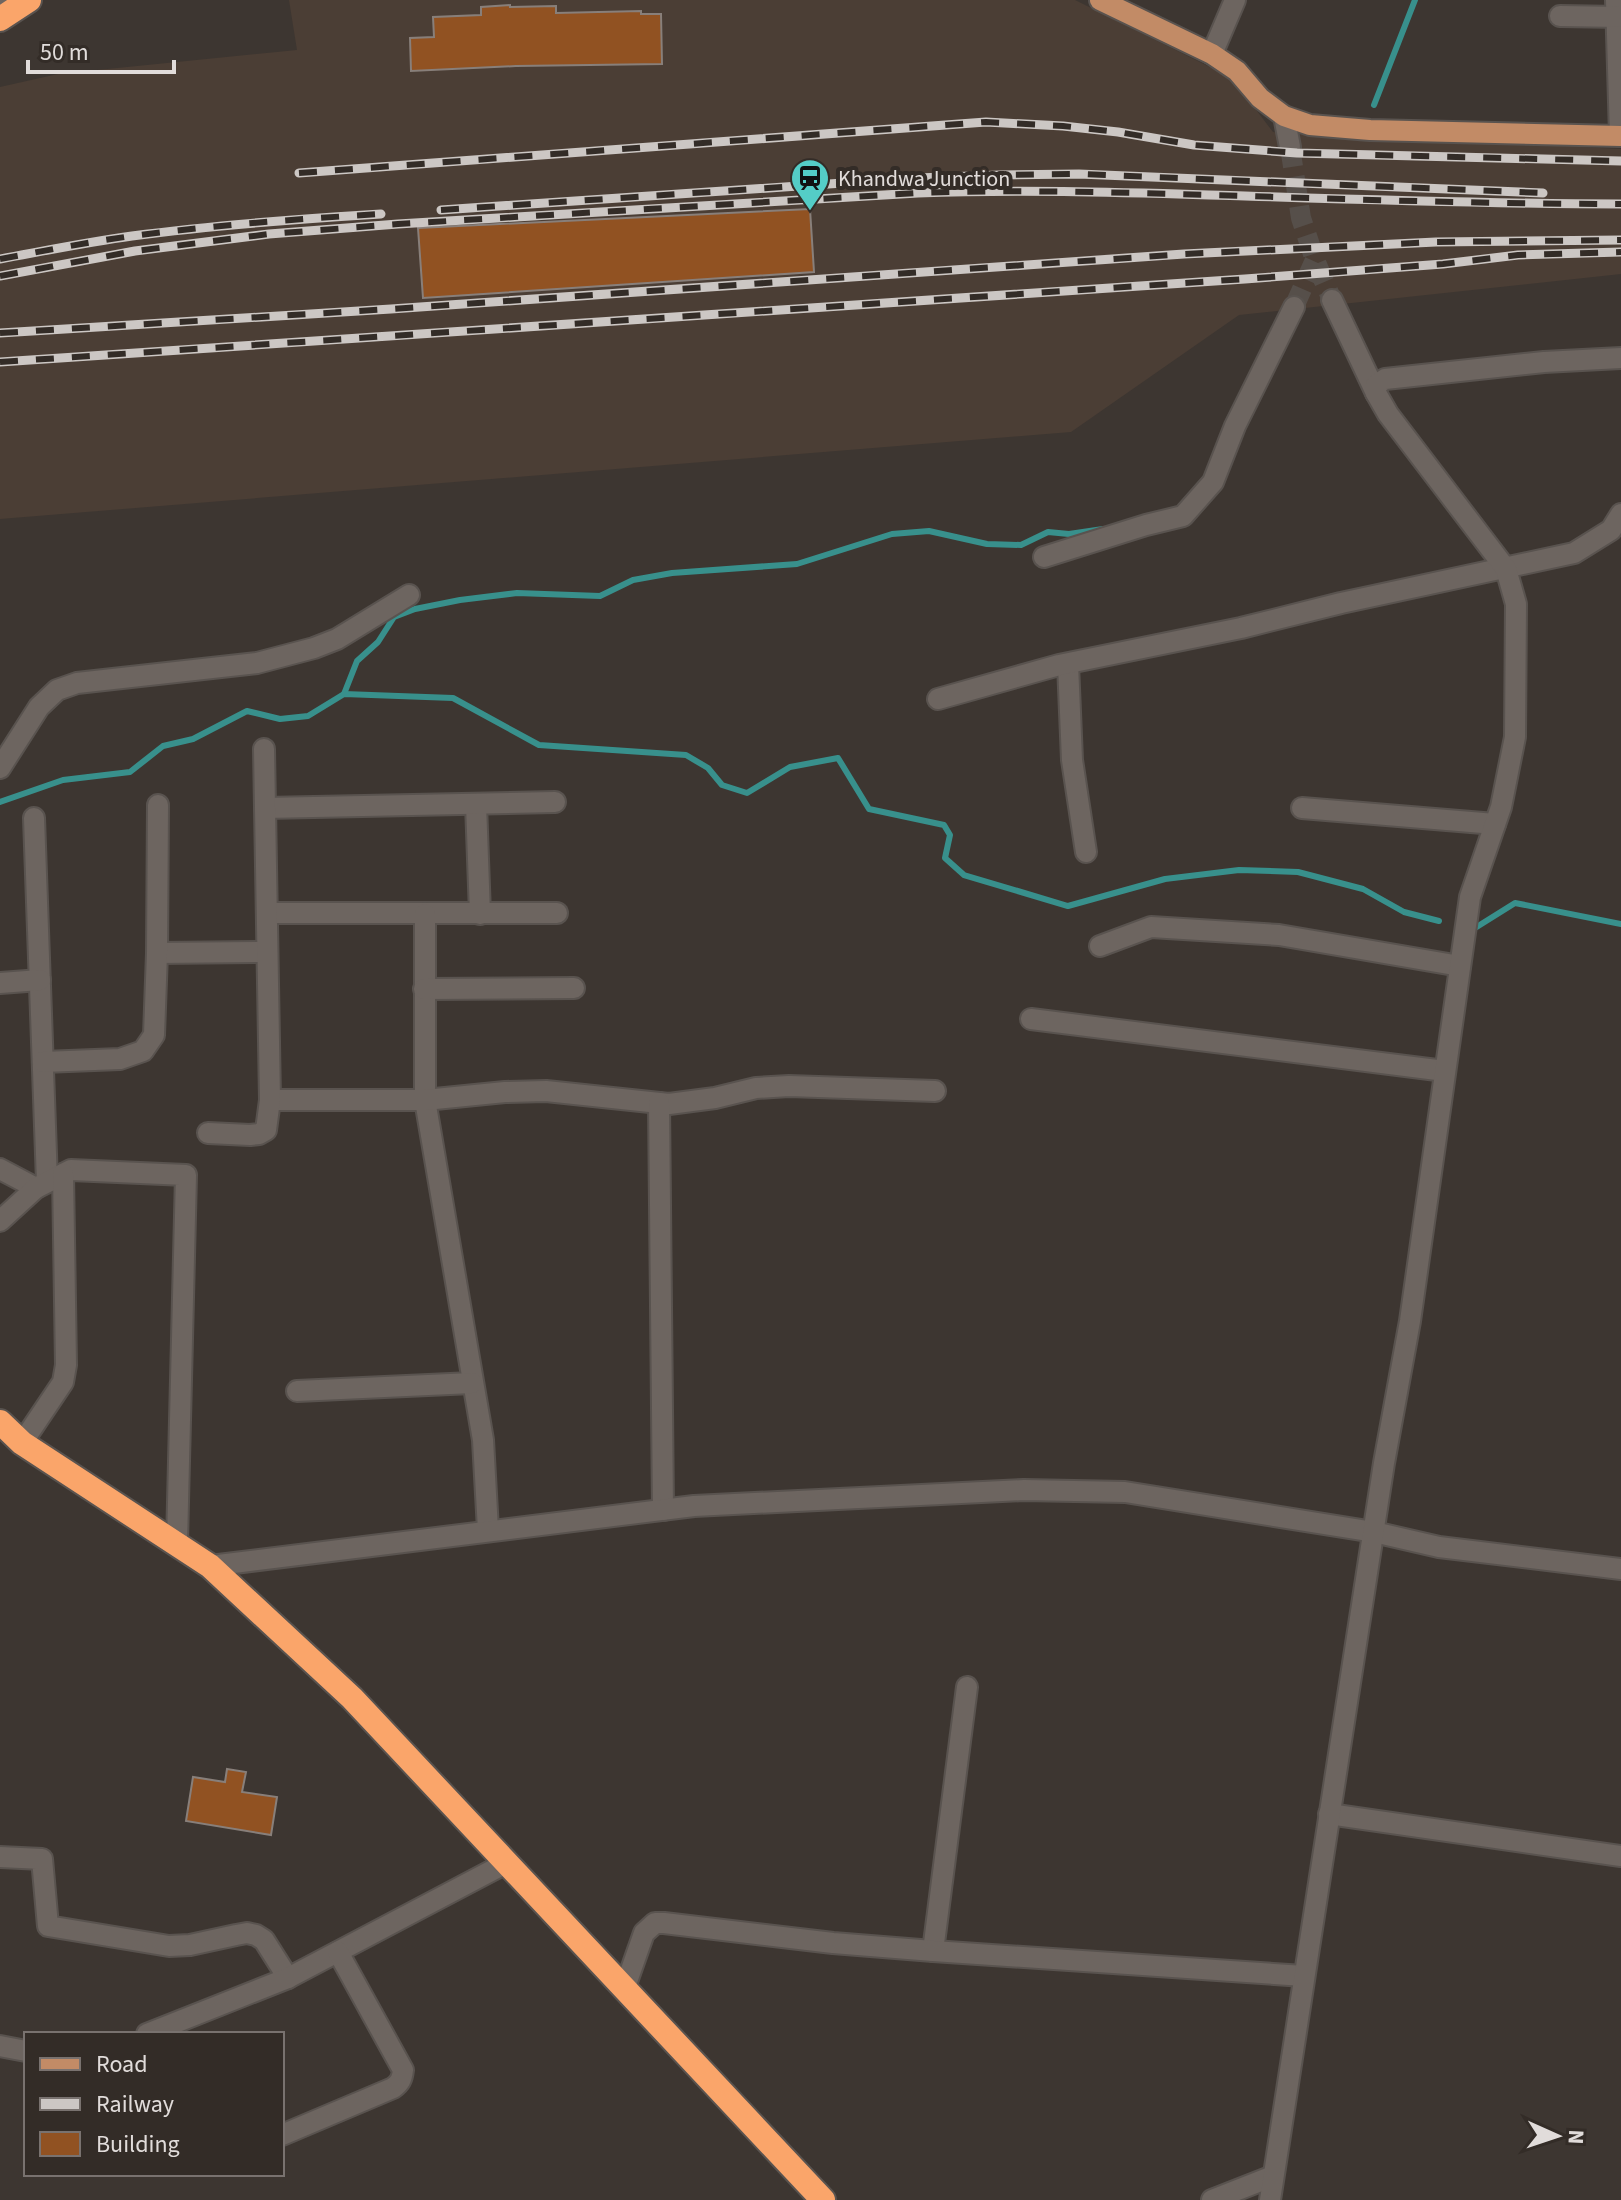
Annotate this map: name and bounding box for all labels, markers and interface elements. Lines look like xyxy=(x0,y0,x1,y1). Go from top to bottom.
scale bar xyxy=(28,24,174,74)
text: 50 m xyxy=(40,35,89,70)
station icon: Khandwa Junction xyxy=(789,157,831,212)
place label: Khandwa Junction xyxy=(838,163,1010,195)
legend xyxy=(24,2032,284,2176)
text: Road xyxy=(96,2047,148,2082)
text: Railway xyxy=(96,2087,174,2122)
north arrow xyxy=(1517,2096,1597,2176)
text: Building xyxy=(96,2127,180,2162)
text: N xyxy=(1560,2129,1592,2145)

